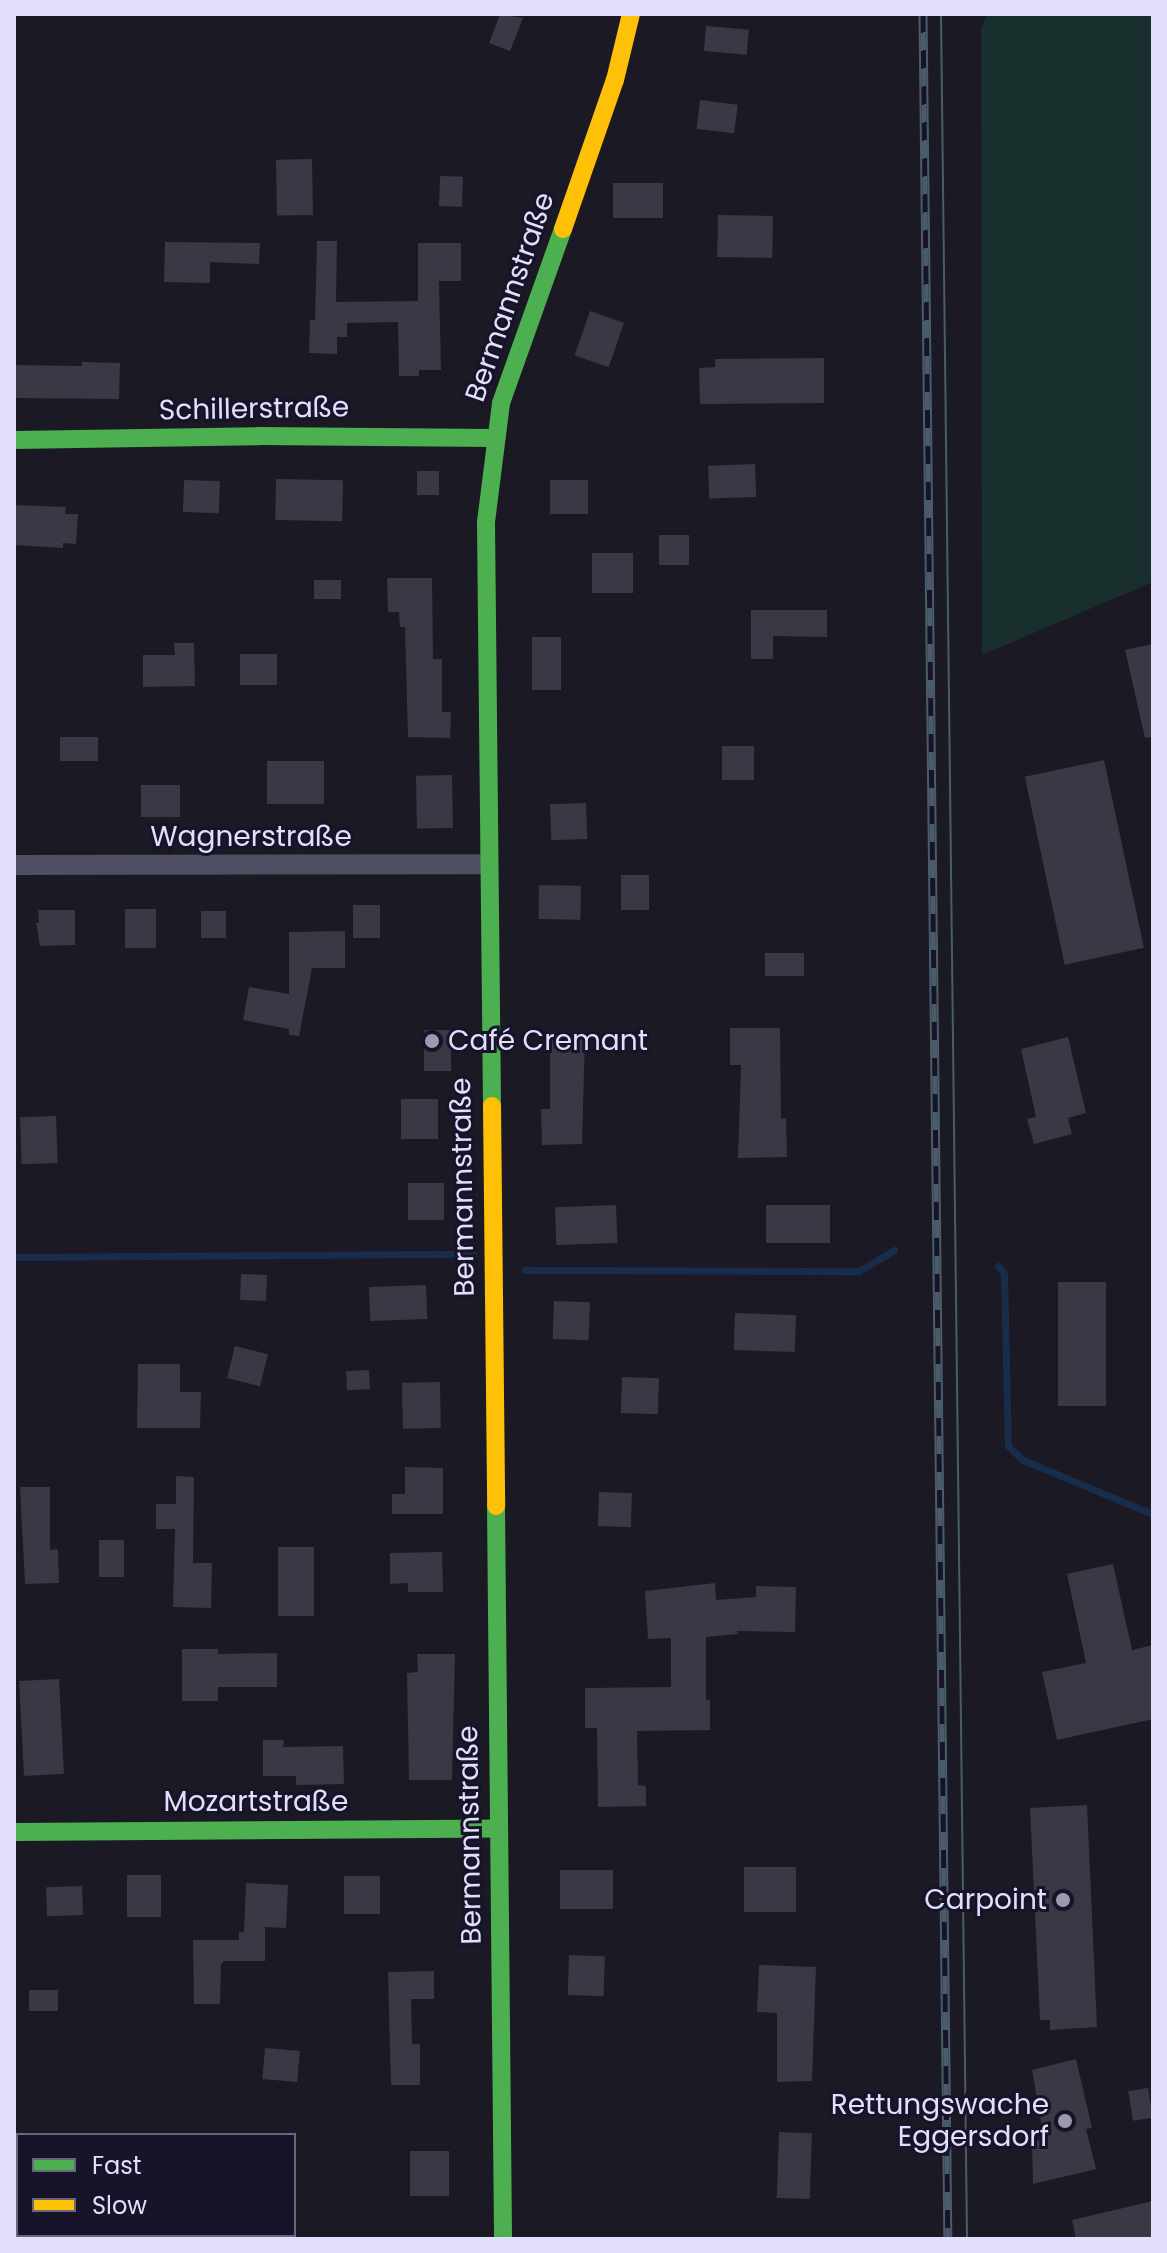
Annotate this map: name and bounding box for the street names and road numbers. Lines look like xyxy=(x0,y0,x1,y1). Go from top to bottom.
street label: Bermannstraße xyxy=(458,188,562,406)
street label: Schillerstraße xyxy=(159,391,349,427)
street label: Wagnerstraße xyxy=(150,820,352,854)
street label: Bermannstraße xyxy=(444,1077,482,1297)
street label: Bermannstraße xyxy=(451,1725,489,1945)
street label: Mozartstraße xyxy=(164,1785,348,1819)

